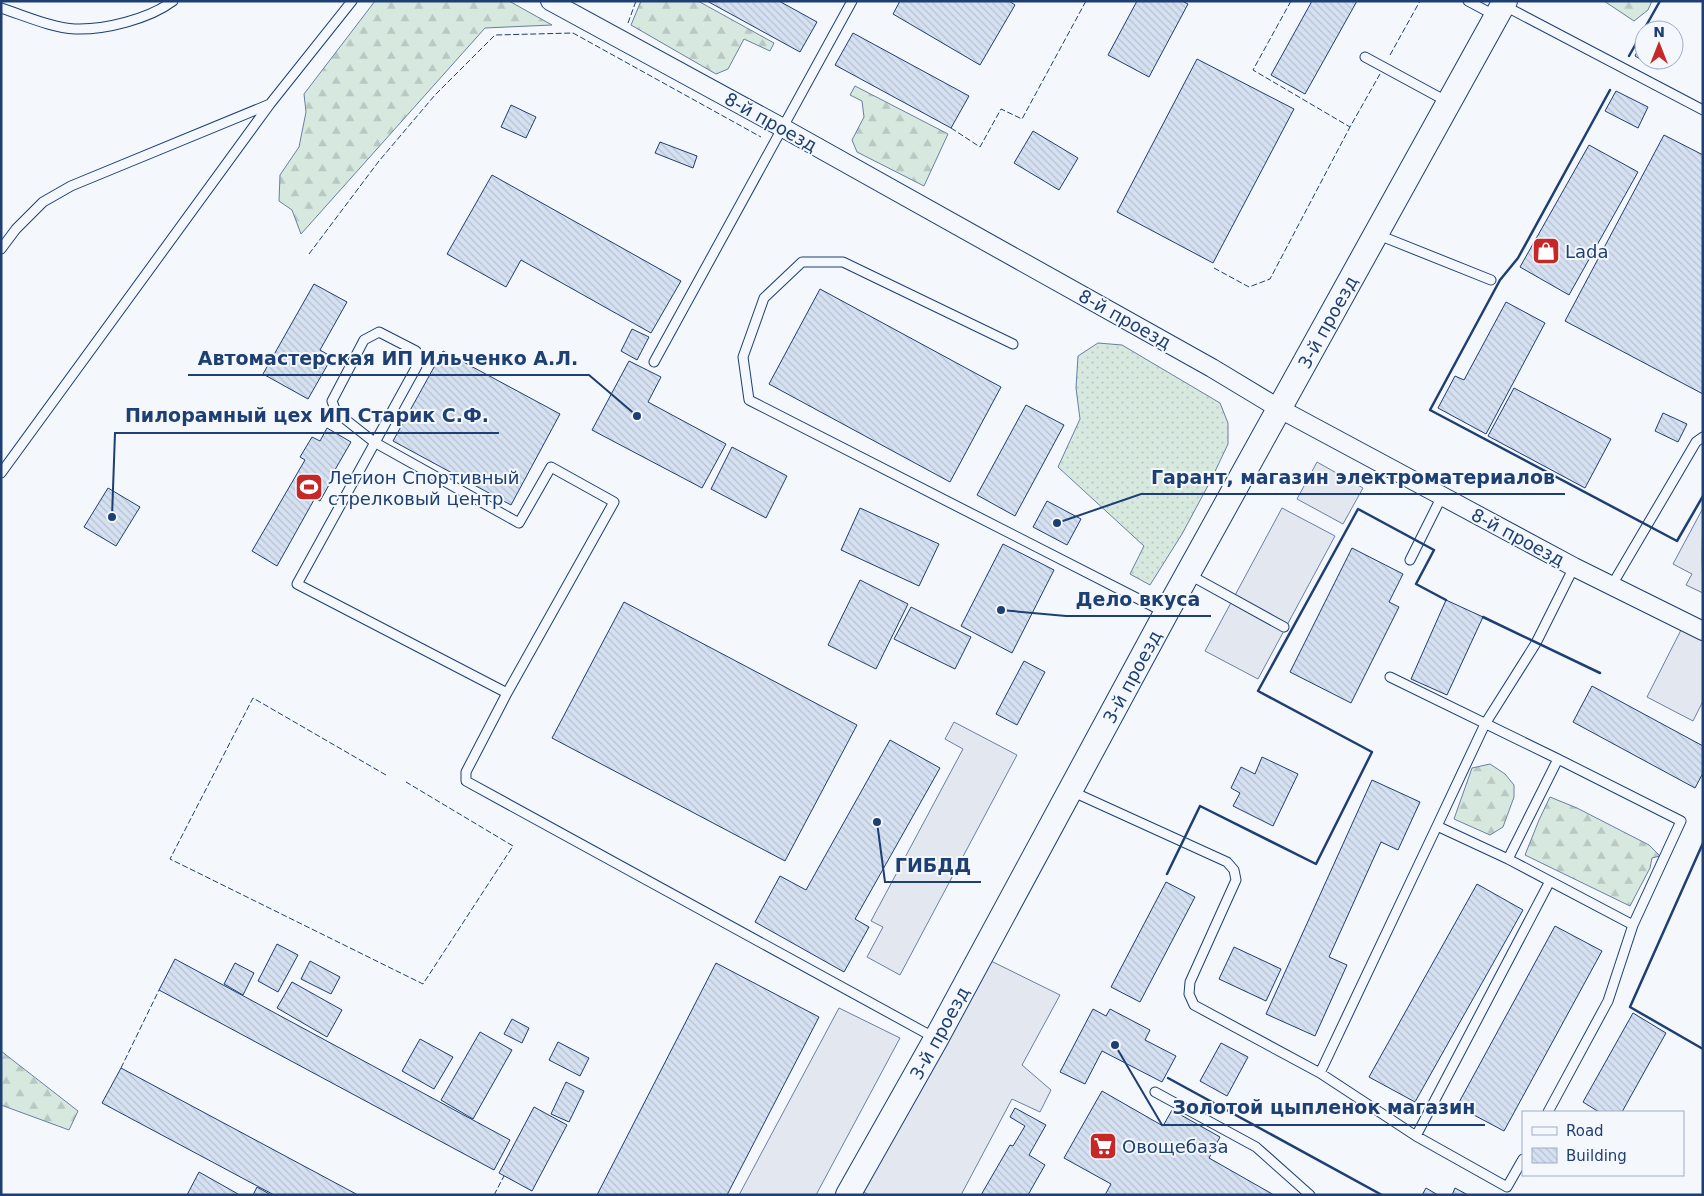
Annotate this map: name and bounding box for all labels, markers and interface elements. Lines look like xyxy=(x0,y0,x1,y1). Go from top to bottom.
north arrow xyxy=(1634,20,1684,70)
text: N xyxy=(1653,24,1665,40)
street label: 8-й проезд xyxy=(721,88,821,156)
shop icon: Lada xyxy=(1531,236,1561,266)
place label: Lada xyxy=(1565,241,1609,262)
street label: 3-й проезд xyxy=(1293,272,1361,372)
street label: 8-й проезд xyxy=(1075,285,1175,353)
callout: Автомастерская ИП Ильченко А.Л. xyxy=(188,341,589,375)
text: Автомастерская ИП Ильченко А.Л. xyxy=(198,347,578,369)
callout: Пилорамный цех ИП Старик С.Ф. xyxy=(115,399,499,433)
text: Пилорамный цех ИП Старик С.Ф. xyxy=(125,404,489,426)
callout: Гарант, магазин электроматериалов xyxy=(1141,460,1565,494)
text: Гарант, магазин электроматериалов xyxy=(1151,466,1555,488)
place label: Легион Спортивный стрелковый центр xyxy=(328,467,520,509)
sports icon: Легион Спортивный стрелковый центр xyxy=(294,472,324,502)
street label: 8-й проезд xyxy=(1468,504,1568,570)
callout: Дело вкуса xyxy=(1066,582,1211,616)
text: Дело вкуса xyxy=(1076,588,1200,610)
street label: 3-й проезд xyxy=(1098,626,1165,727)
callout: ГИБДД xyxy=(885,848,981,882)
text: ГИБДД xyxy=(895,854,971,876)
street label: 3-й проезд xyxy=(905,983,973,1083)
callout: Золотой цыпленок магазин xyxy=(1162,1091,1485,1125)
text: Золотой цыпленок магазин xyxy=(1173,1096,1475,1118)
legend xyxy=(1522,1111,1684,1176)
text: Road xyxy=(1566,1122,1604,1140)
supermarket icon: Овощебаза xyxy=(1088,1131,1118,1161)
place label: Овощебаза xyxy=(1122,1136,1229,1157)
text: Building xyxy=(1566,1147,1627,1165)

